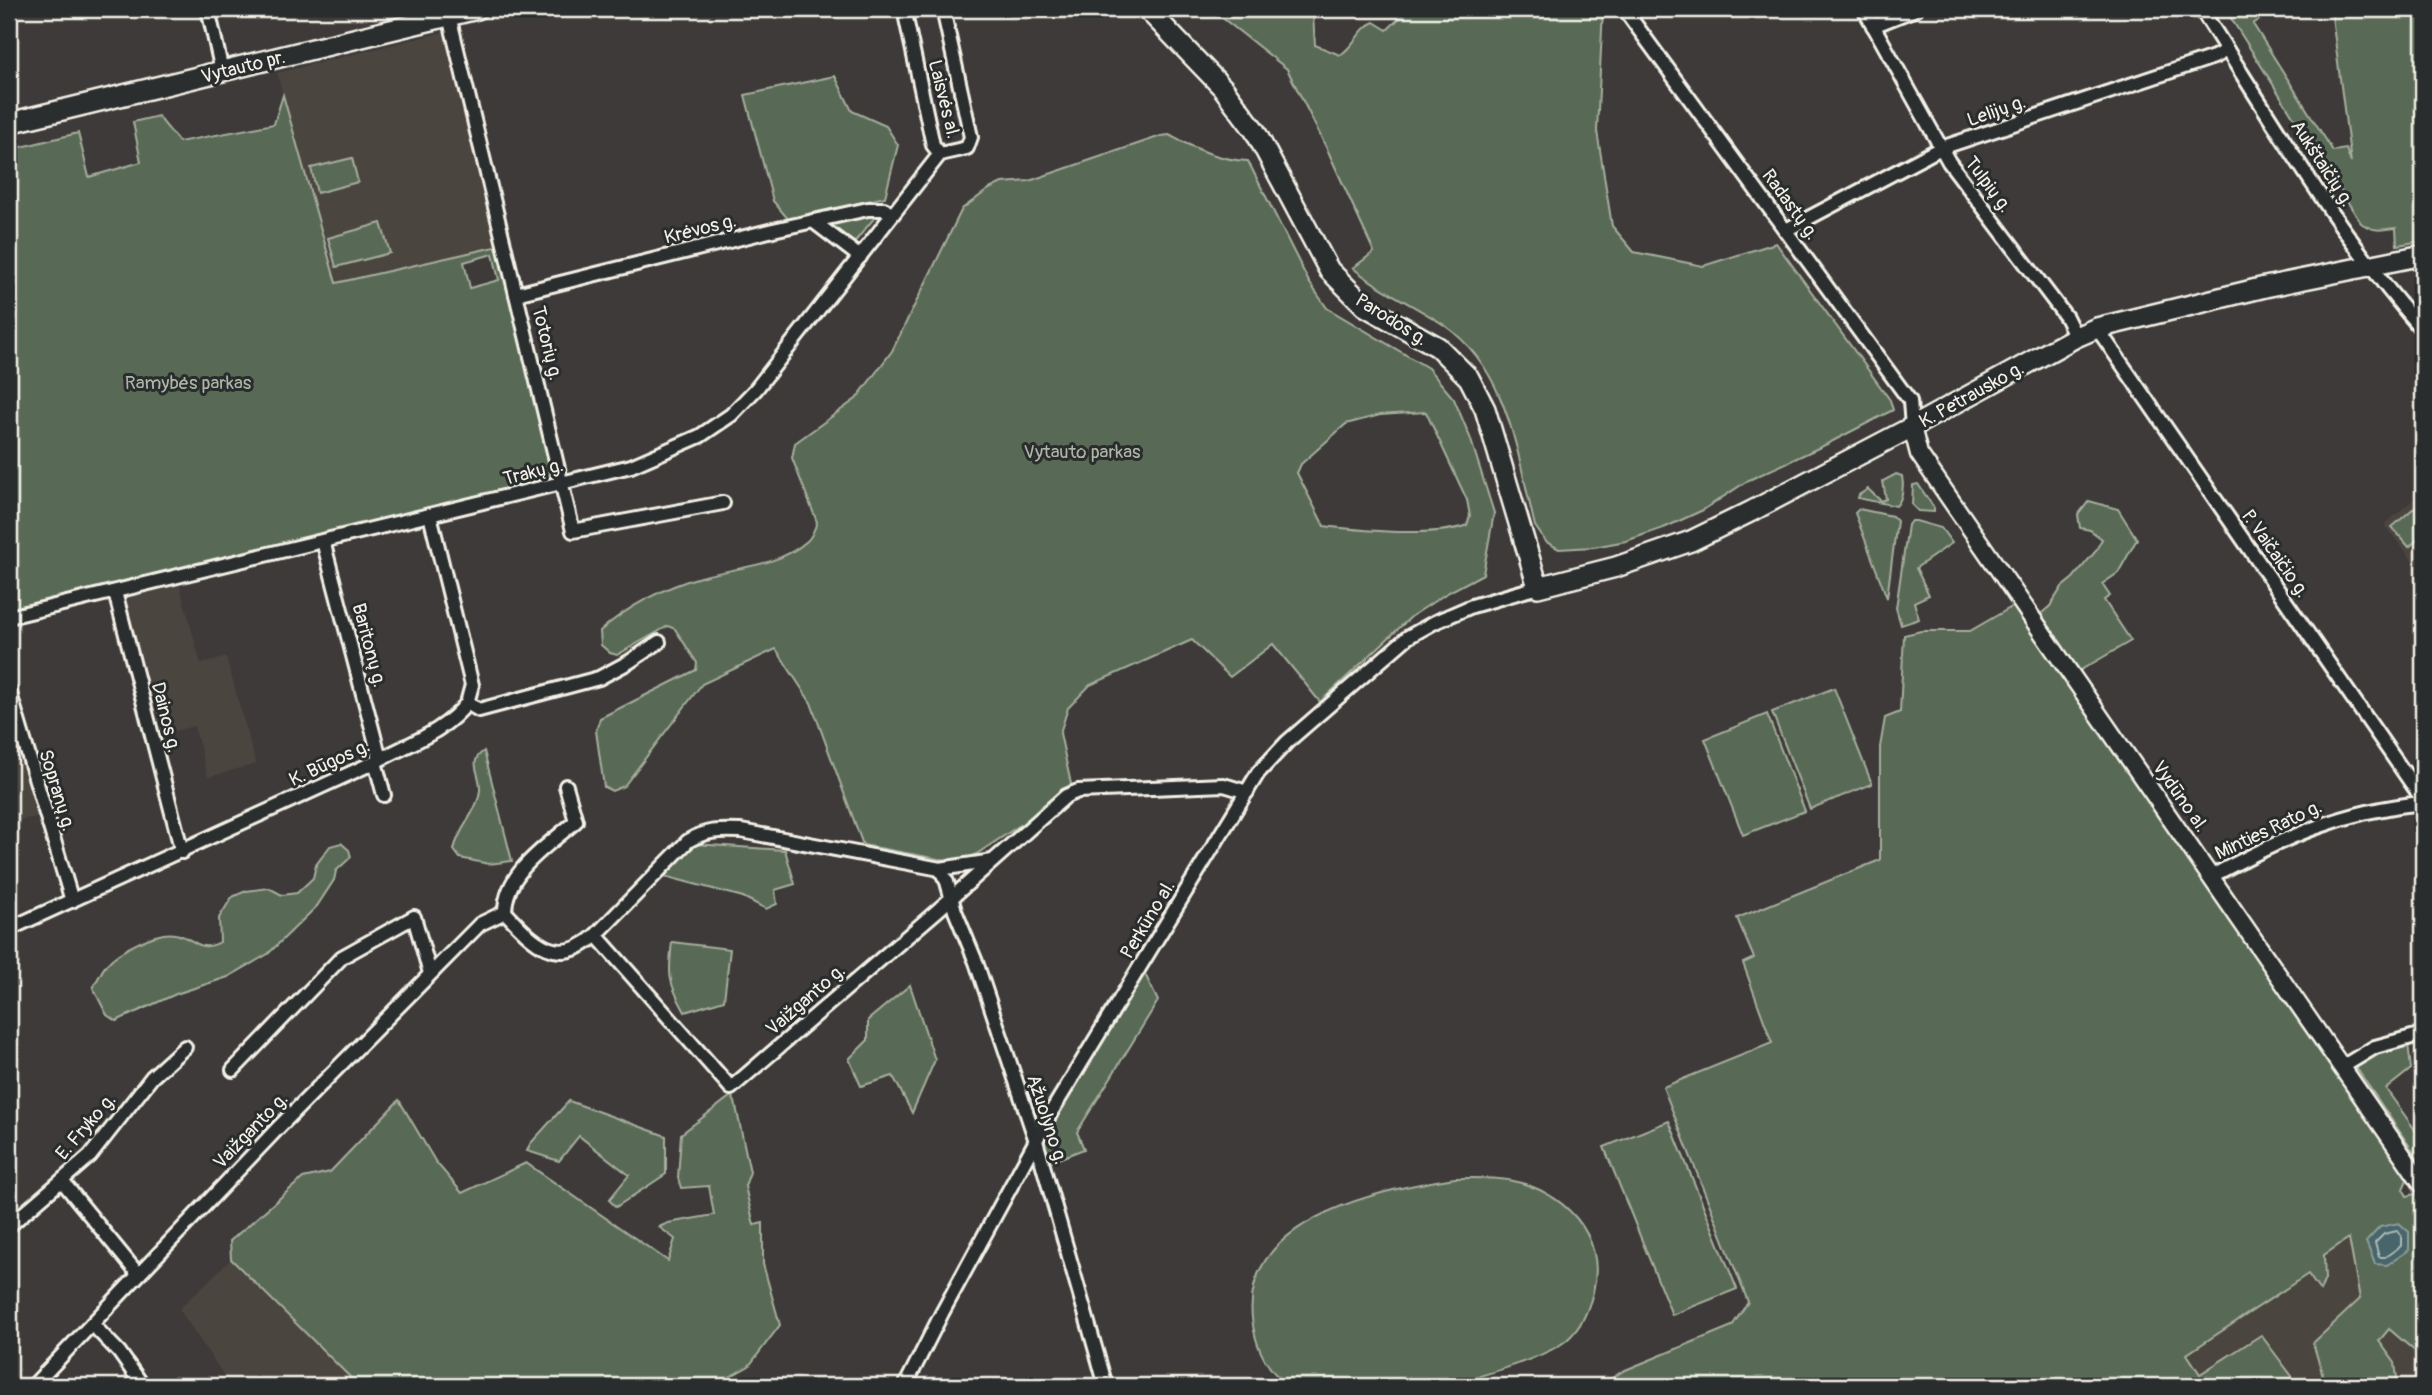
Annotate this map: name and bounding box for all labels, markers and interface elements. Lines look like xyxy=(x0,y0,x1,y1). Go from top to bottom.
street label: Vytauto pr. xyxy=(199,45,288,89)
street label: Laisvės al. xyxy=(923,57,965,141)
street label: Lelijų g. xyxy=(1964,90,2029,132)
street label: Aukštaičių g. xyxy=(2285,116,2359,211)
street label: Tulpių g. xyxy=(1959,152,2017,217)
street label: Radastų g. xyxy=(1756,164,1824,245)
street label: Krėvos g. xyxy=(662,208,739,250)
street label: Parodos g. xyxy=(1351,288,1432,351)
street label: Totorių g. xyxy=(526,304,568,383)
street label: K. Petrausko g. xyxy=(1915,356,2028,434)
park label: Ramybės parkas xyxy=(125,371,252,395)
park label: Vytauto parkas xyxy=(1024,440,1141,464)
street label: Trakų g. xyxy=(501,453,566,491)
street label: P. Vaičaičio g. xyxy=(2236,505,2314,602)
street label: Baritonų g. xyxy=(346,601,392,690)
street label: Dainos g. xyxy=(146,680,186,755)
street label: K. Būgos g. xyxy=(285,734,374,792)
street label: Sopranų g. xyxy=(33,747,81,834)
street label: Vydūno al. xyxy=(2147,756,2213,837)
street label: Minties Rato g. xyxy=(2211,795,2326,865)
street label: Perkūno al. xyxy=(1115,876,1181,963)
street label: Vaižganto g. xyxy=(761,959,850,1041)
street label: Ąžuolyno g. xyxy=(1021,1071,1073,1167)
street label: Vaižganto g. xyxy=(208,1087,293,1174)
street label: E. Fryko g. xyxy=(50,1088,121,1165)

